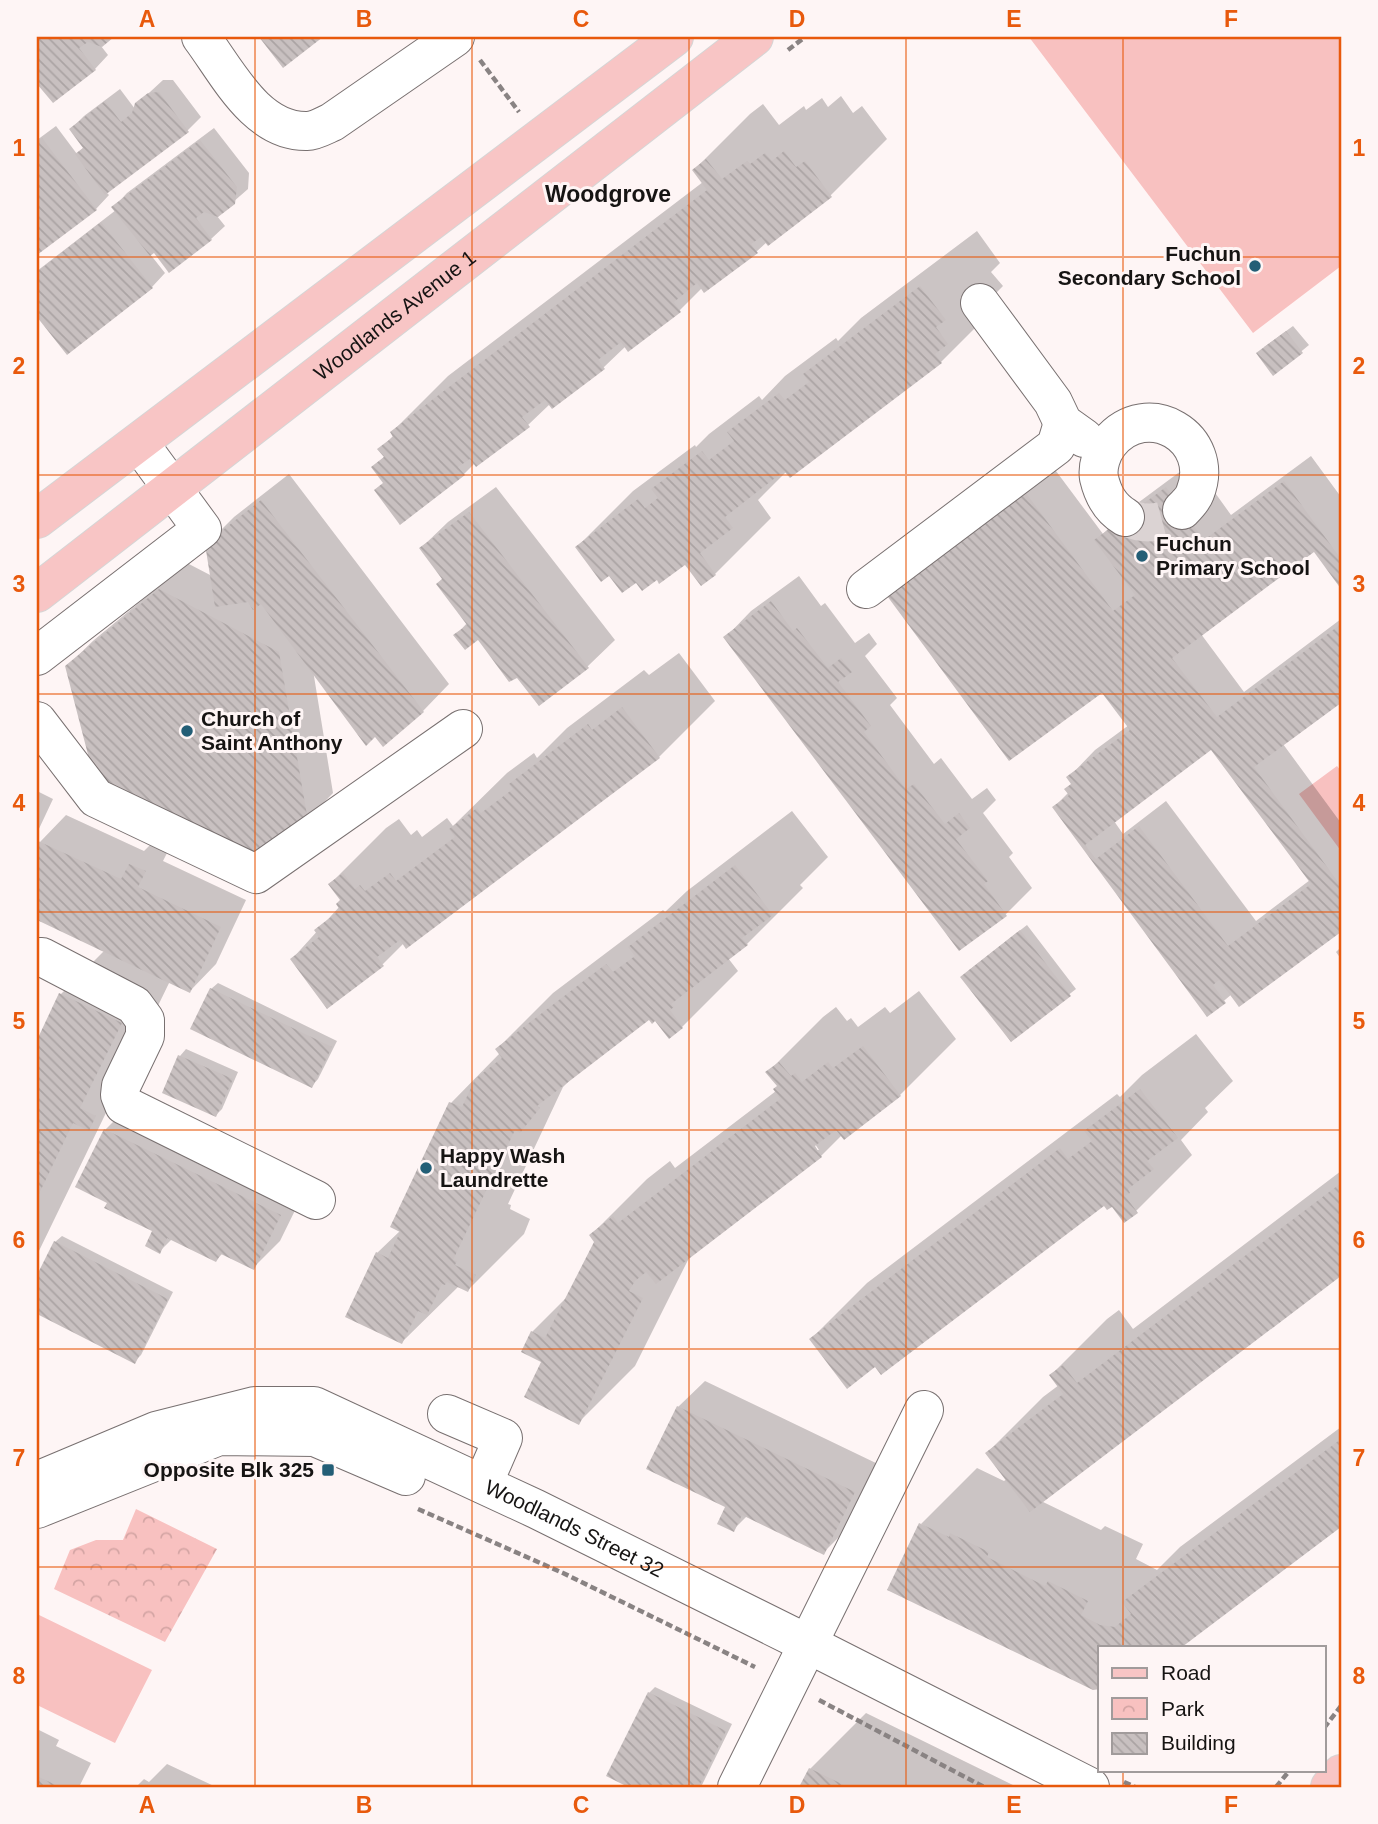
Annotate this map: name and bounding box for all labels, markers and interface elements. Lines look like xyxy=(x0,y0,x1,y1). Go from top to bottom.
text: A xyxy=(139,6,155,32)
text: B xyxy=(356,6,372,32)
text: C xyxy=(573,6,589,32)
text: D xyxy=(789,6,805,32)
text: E xyxy=(1006,6,1022,32)
text: F xyxy=(1224,6,1238,32)
text: 1 xyxy=(13,135,26,161)
text: 1 xyxy=(1353,135,1366,161)
district label: Woodgrove xyxy=(545,181,671,207)
place label: Fuchun Secondary School xyxy=(1058,242,1241,289)
street label: Woodlands Avenue 1 xyxy=(309,245,480,385)
marker: Fuchun Secondary School xyxy=(1247,258,1263,274)
text: 2 xyxy=(13,353,25,379)
text: 2 xyxy=(1353,353,1365,379)
place label: Fuchun Primary School xyxy=(1156,532,1310,579)
marker: Fuchun Primary School xyxy=(1134,548,1150,564)
text: 3 xyxy=(13,571,25,597)
text: 3 xyxy=(1353,571,1365,597)
place label: Church of Saint Anthony xyxy=(201,707,343,754)
marker: Church of Saint Anthony xyxy=(179,723,195,739)
text: 4 xyxy=(13,790,26,816)
text: 4 xyxy=(1353,790,1366,816)
text: 5 xyxy=(13,1008,26,1034)
text: 5 xyxy=(1353,1008,1366,1034)
place label: Happy Wash Laundrette xyxy=(440,1144,565,1191)
marker: Happy Wash Laundrette xyxy=(418,1160,434,1176)
text: 6 xyxy=(13,1227,25,1253)
text: 6 xyxy=(1353,1227,1365,1253)
text: 7 xyxy=(13,1445,25,1471)
text: 7 xyxy=(1353,1445,1365,1471)
place label: Opposite Blk 325 xyxy=(144,1458,314,1481)
marker: Opposite Blk 325 xyxy=(320,1462,336,1478)
street label: Woodlands Street 32 xyxy=(482,1475,668,1582)
legend xyxy=(1098,1646,1326,1772)
text: Road xyxy=(1161,1661,1211,1684)
text: 8 xyxy=(13,1663,26,1689)
text: 8 xyxy=(1353,1663,1366,1689)
text: Park xyxy=(1161,1697,1205,1720)
text: Building xyxy=(1161,1731,1236,1754)
text: A xyxy=(139,1792,155,1818)
text: B xyxy=(356,1792,372,1818)
text: C xyxy=(573,1792,589,1818)
text: D xyxy=(789,1792,805,1818)
text: E xyxy=(1006,1792,1022,1818)
text: F xyxy=(1224,1792,1238,1818)

